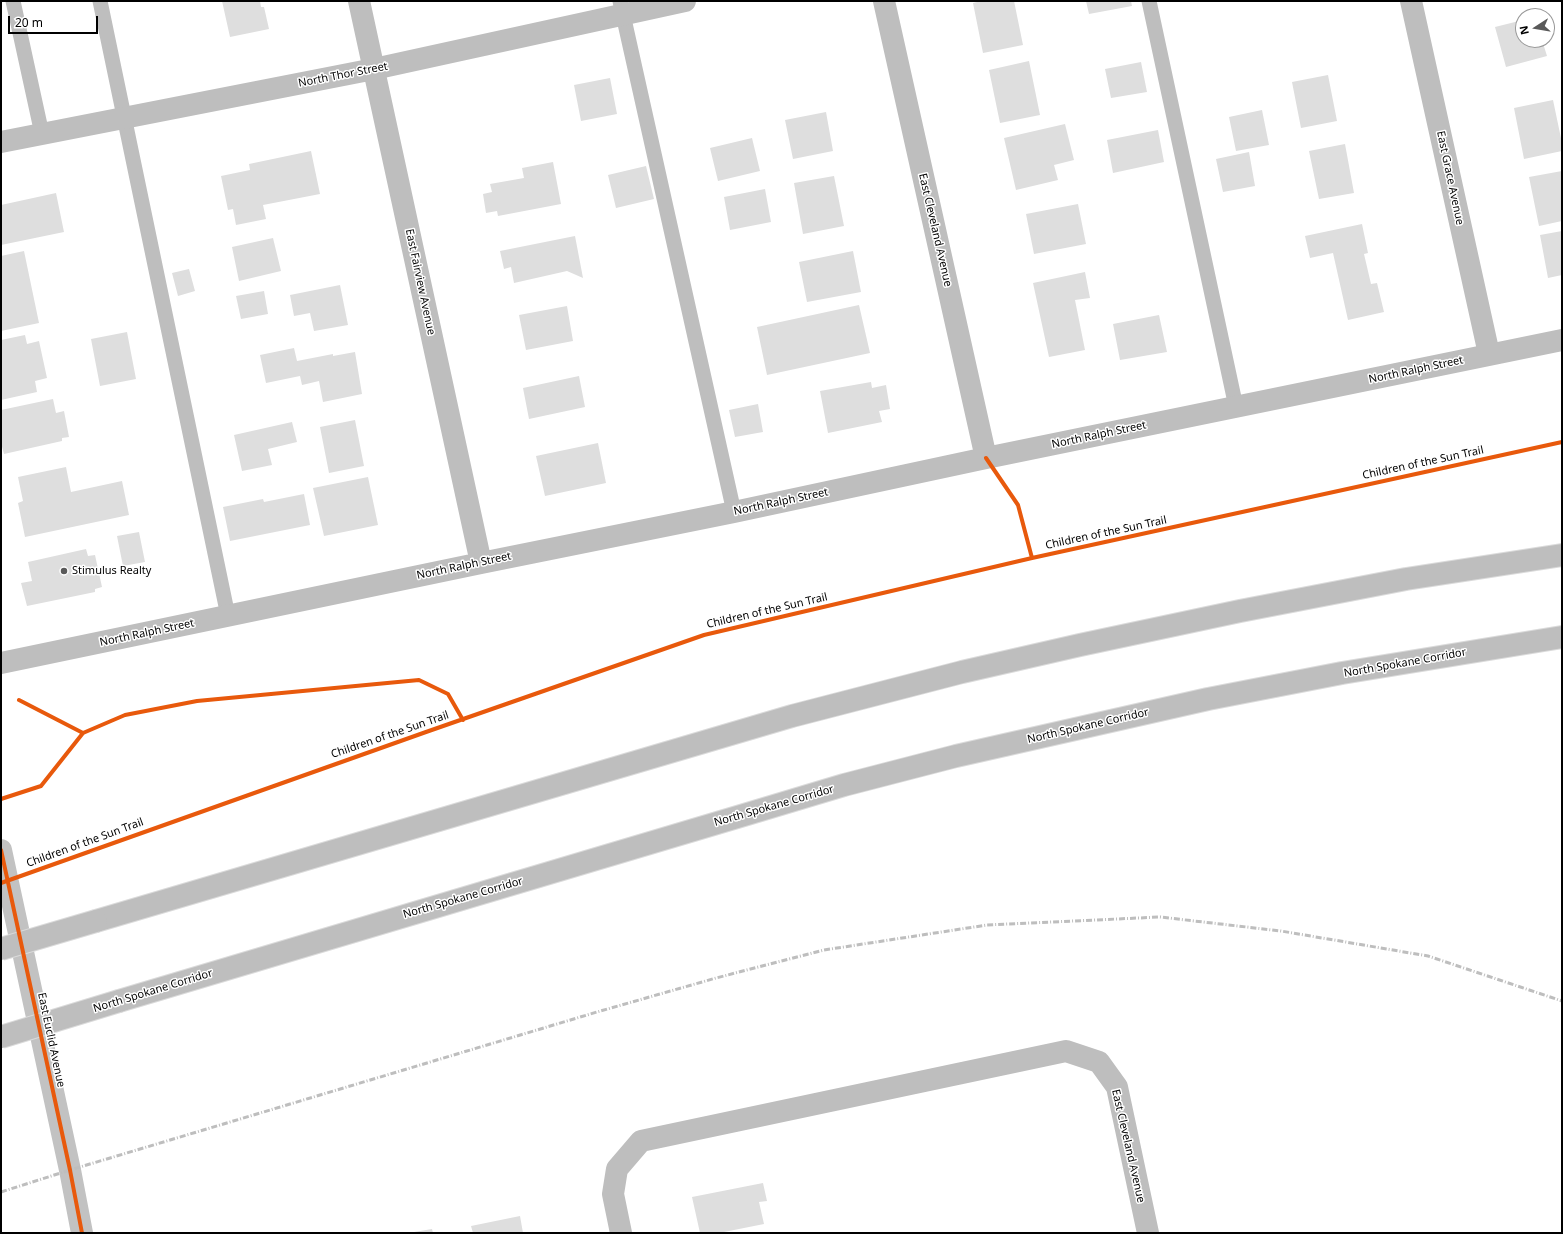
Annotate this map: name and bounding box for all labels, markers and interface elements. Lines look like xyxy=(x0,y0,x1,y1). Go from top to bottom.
scale bar xyxy=(10,8,100,34)
north arrow xyxy=(1515,8,1555,48)
text: 20 m xyxy=(15,14,43,31)
text: N xyxy=(1515,24,1532,36)
street label: North Thor Street xyxy=(297,60,389,90)
street label: East Grace Avenue xyxy=(1434,130,1466,226)
street label: East Cleveland Avenue xyxy=(916,172,954,288)
street label: East Fairview Avenue xyxy=(402,228,438,336)
street label: North Ralph Street xyxy=(1368,354,1464,386)
street label: North Ralph Street xyxy=(1051,419,1147,451)
street label: Children of the Sun Trail xyxy=(1361,444,1485,482)
street label: North Ralph Street xyxy=(733,486,829,518)
street label: Children of the Sun Trail xyxy=(1044,514,1168,552)
street label: North Ralph Street xyxy=(416,550,512,582)
place label: Stimulus Realty xyxy=(72,564,151,578)
marker: Stimulus Realty xyxy=(59,566,69,576)
street label: Children of the Sun Trail xyxy=(705,591,829,631)
street label: North Ralph Street xyxy=(99,617,195,649)
street label: North Spokane Corridor xyxy=(1343,646,1467,680)
street label: North Spokane Corridor xyxy=(1026,706,1150,746)
street label: Children of the Sun Trail xyxy=(329,709,451,761)
street label: North Spokane Corridor xyxy=(713,783,835,829)
street label: Children of the Sun Trail xyxy=(25,816,145,870)
street label: North Spokane Corridor xyxy=(402,875,524,921)
street label: North Spokane Corridor xyxy=(92,967,214,1015)
street label: East Euclid Avenue xyxy=(35,991,67,1089)
street label: East Cleveland Avenue xyxy=(1109,1088,1147,1204)

